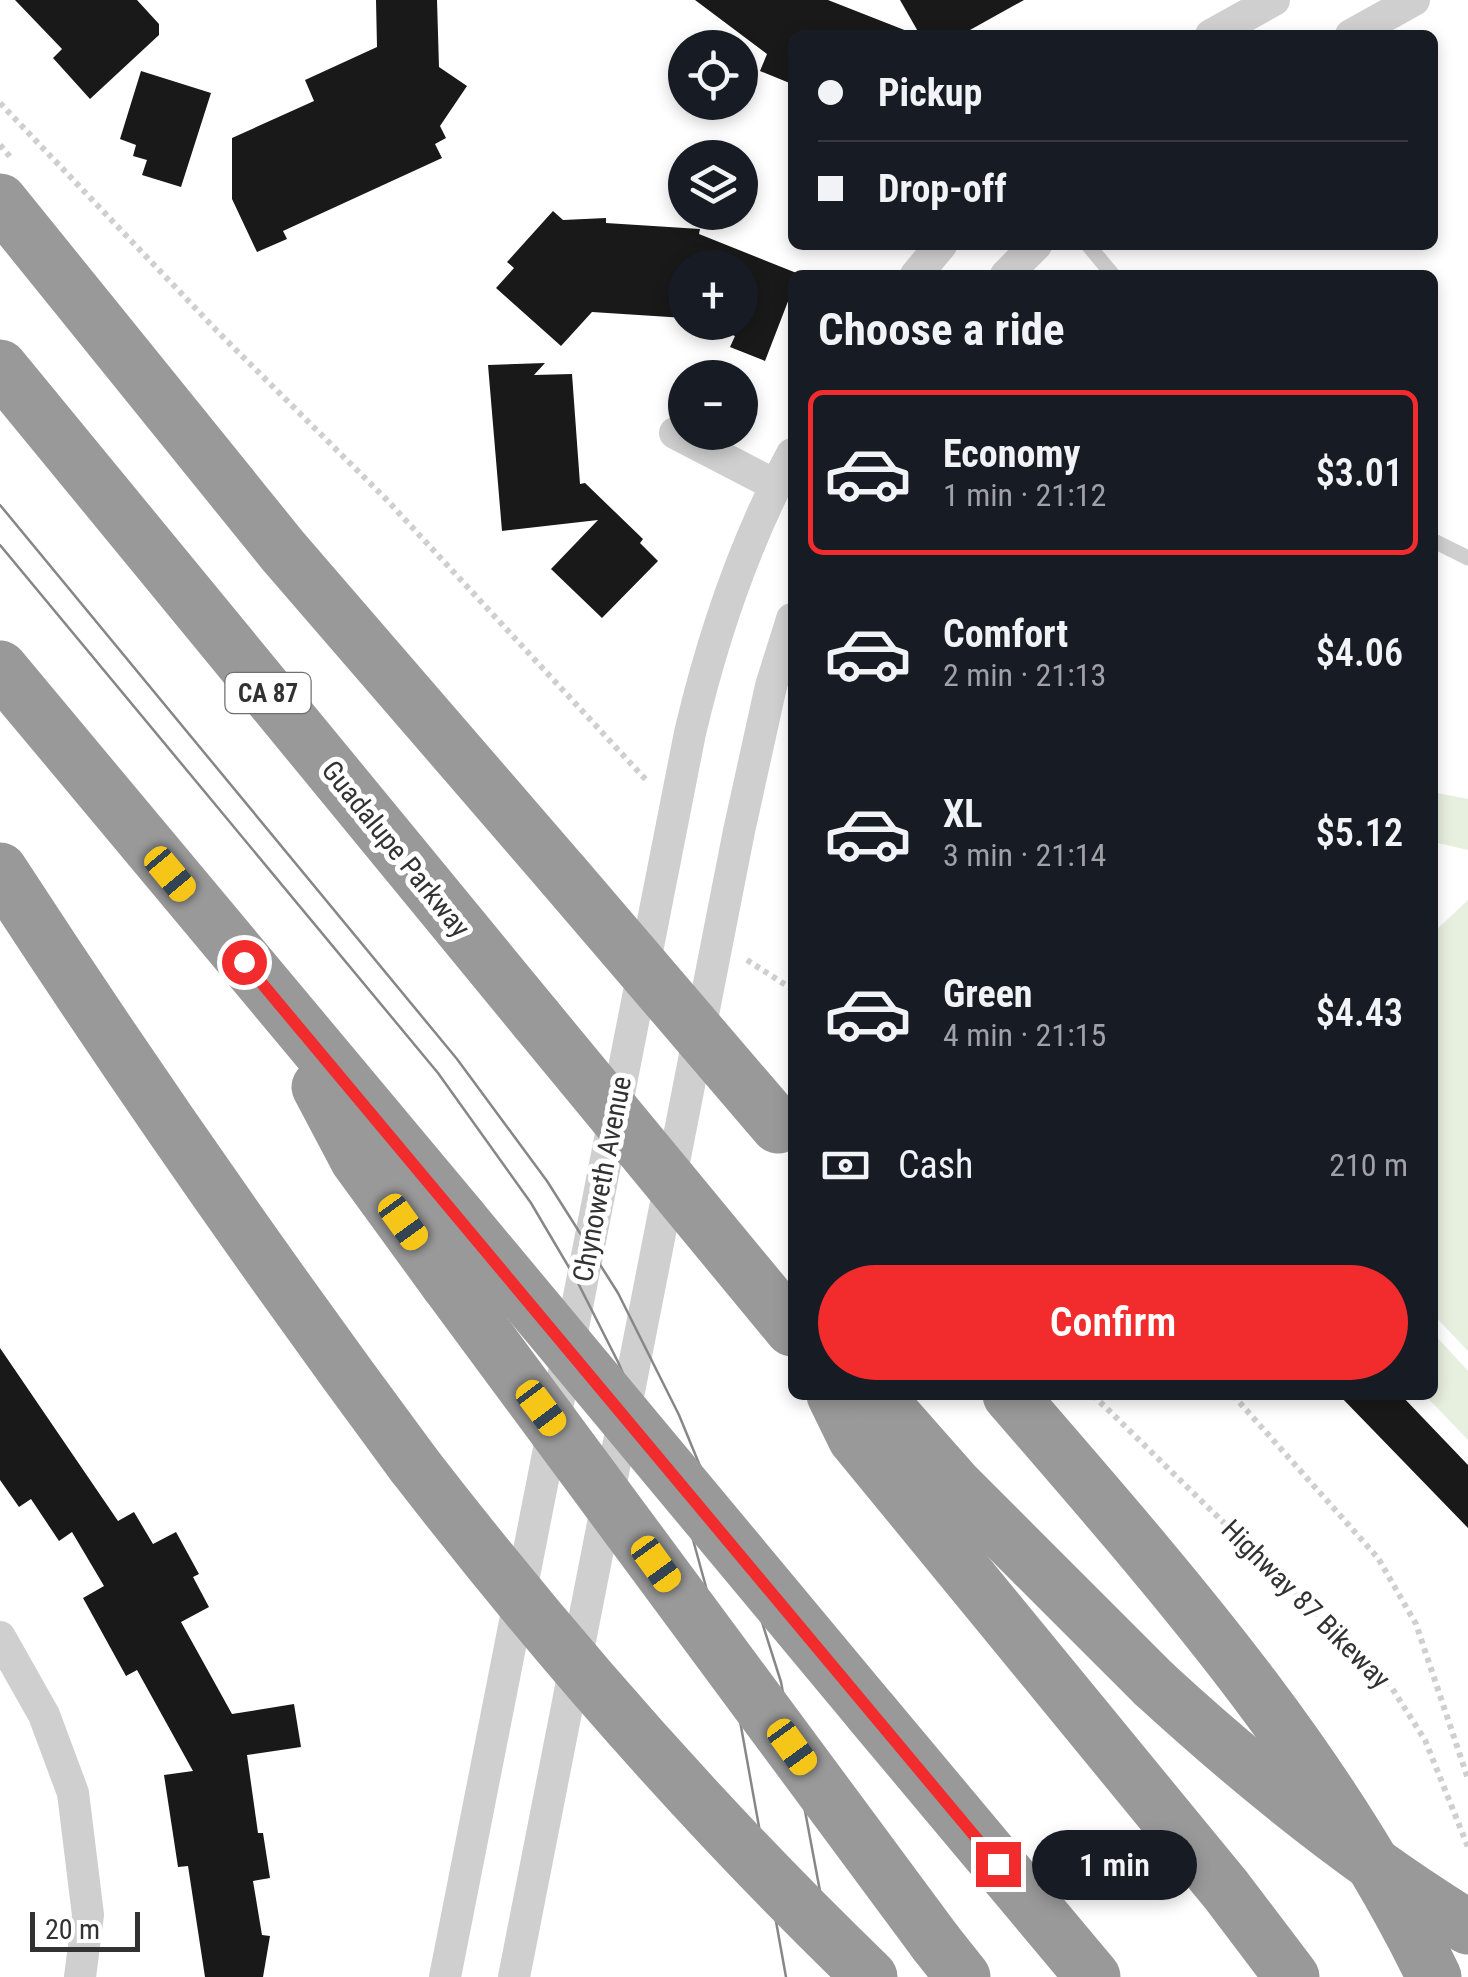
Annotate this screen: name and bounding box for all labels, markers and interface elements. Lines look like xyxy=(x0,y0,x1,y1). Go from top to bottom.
map controls xyxy=(668,30,758,450)
button: locate xyxy=(668,30,758,120)
text: Pickup xyxy=(878,71,982,115)
button: layers xyxy=(668,140,758,230)
text: Drop-off xyxy=(878,167,1007,211)
button: + xyxy=(668,250,758,340)
text: Choose a ride xyxy=(818,303,1065,356)
button: − xyxy=(668,360,758,450)
icon: car xyxy=(823,428,913,518)
text: Economy xyxy=(943,432,1080,476)
text: $3.01 xyxy=(1316,451,1403,495)
text: 1 min · 21:12 xyxy=(943,476,1106,514)
icon: car xyxy=(823,608,913,698)
text: Comfort xyxy=(943,612,1068,656)
text: $4.06 xyxy=(1316,631,1403,675)
text: 2 min · 21:13 xyxy=(943,656,1106,694)
road number: CA 87 xyxy=(226,673,310,713)
street label: Guadalupe Parkway xyxy=(315,754,477,944)
icon: car xyxy=(823,788,913,878)
text: XL xyxy=(943,792,982,836)
text: $5.12 xyxy=(1316,811,1403,855)
text: 3 min · 21:14 xyxy=(943,836,1106,874)
car xyxy=(139,841,201,907)
route start xyxy=(222,940,267,985)
icon: car xyxy=(823,968,913,1058)
text: Green xyxy=(943,972,1033,1016)
text: $4.43 xyxy=(1316,991,1403,1035)
text: 4 min · 21:15 xyxy=(943,1016,1106,1054)
street label: Chynoweth Avenue xyxy=(566,1073,638,1285)
icon: cash xyxy=(818,1138,873,1193)
text: Cash xyxy=(898,1143,973,1187)
text: 210 m xyxy=(1329,1146,1408,1184)
car xyxy=(373,1189,433,1255)
button: Confirm xyxy=(818,1265,1408,1380)
car xyxy=(511,1375,571,1441)
street label: Highway 87 Bikeway xyxy=(1215,1513,1397,1695)
car xyxy=(626,1531,686,1597)
car xyxy=(762,1714,822,1780)
callout: 1 min xyxy=(1033,1829,1198,1899)
route end xyxy=(976,1842,1021,1887)
text: 1 min xyxy=(1079,1846,1150,1884)
scale bar xyxy=(30,1907,140,1952)
text: 20 m xyxy=(45,1913,100,1946)

